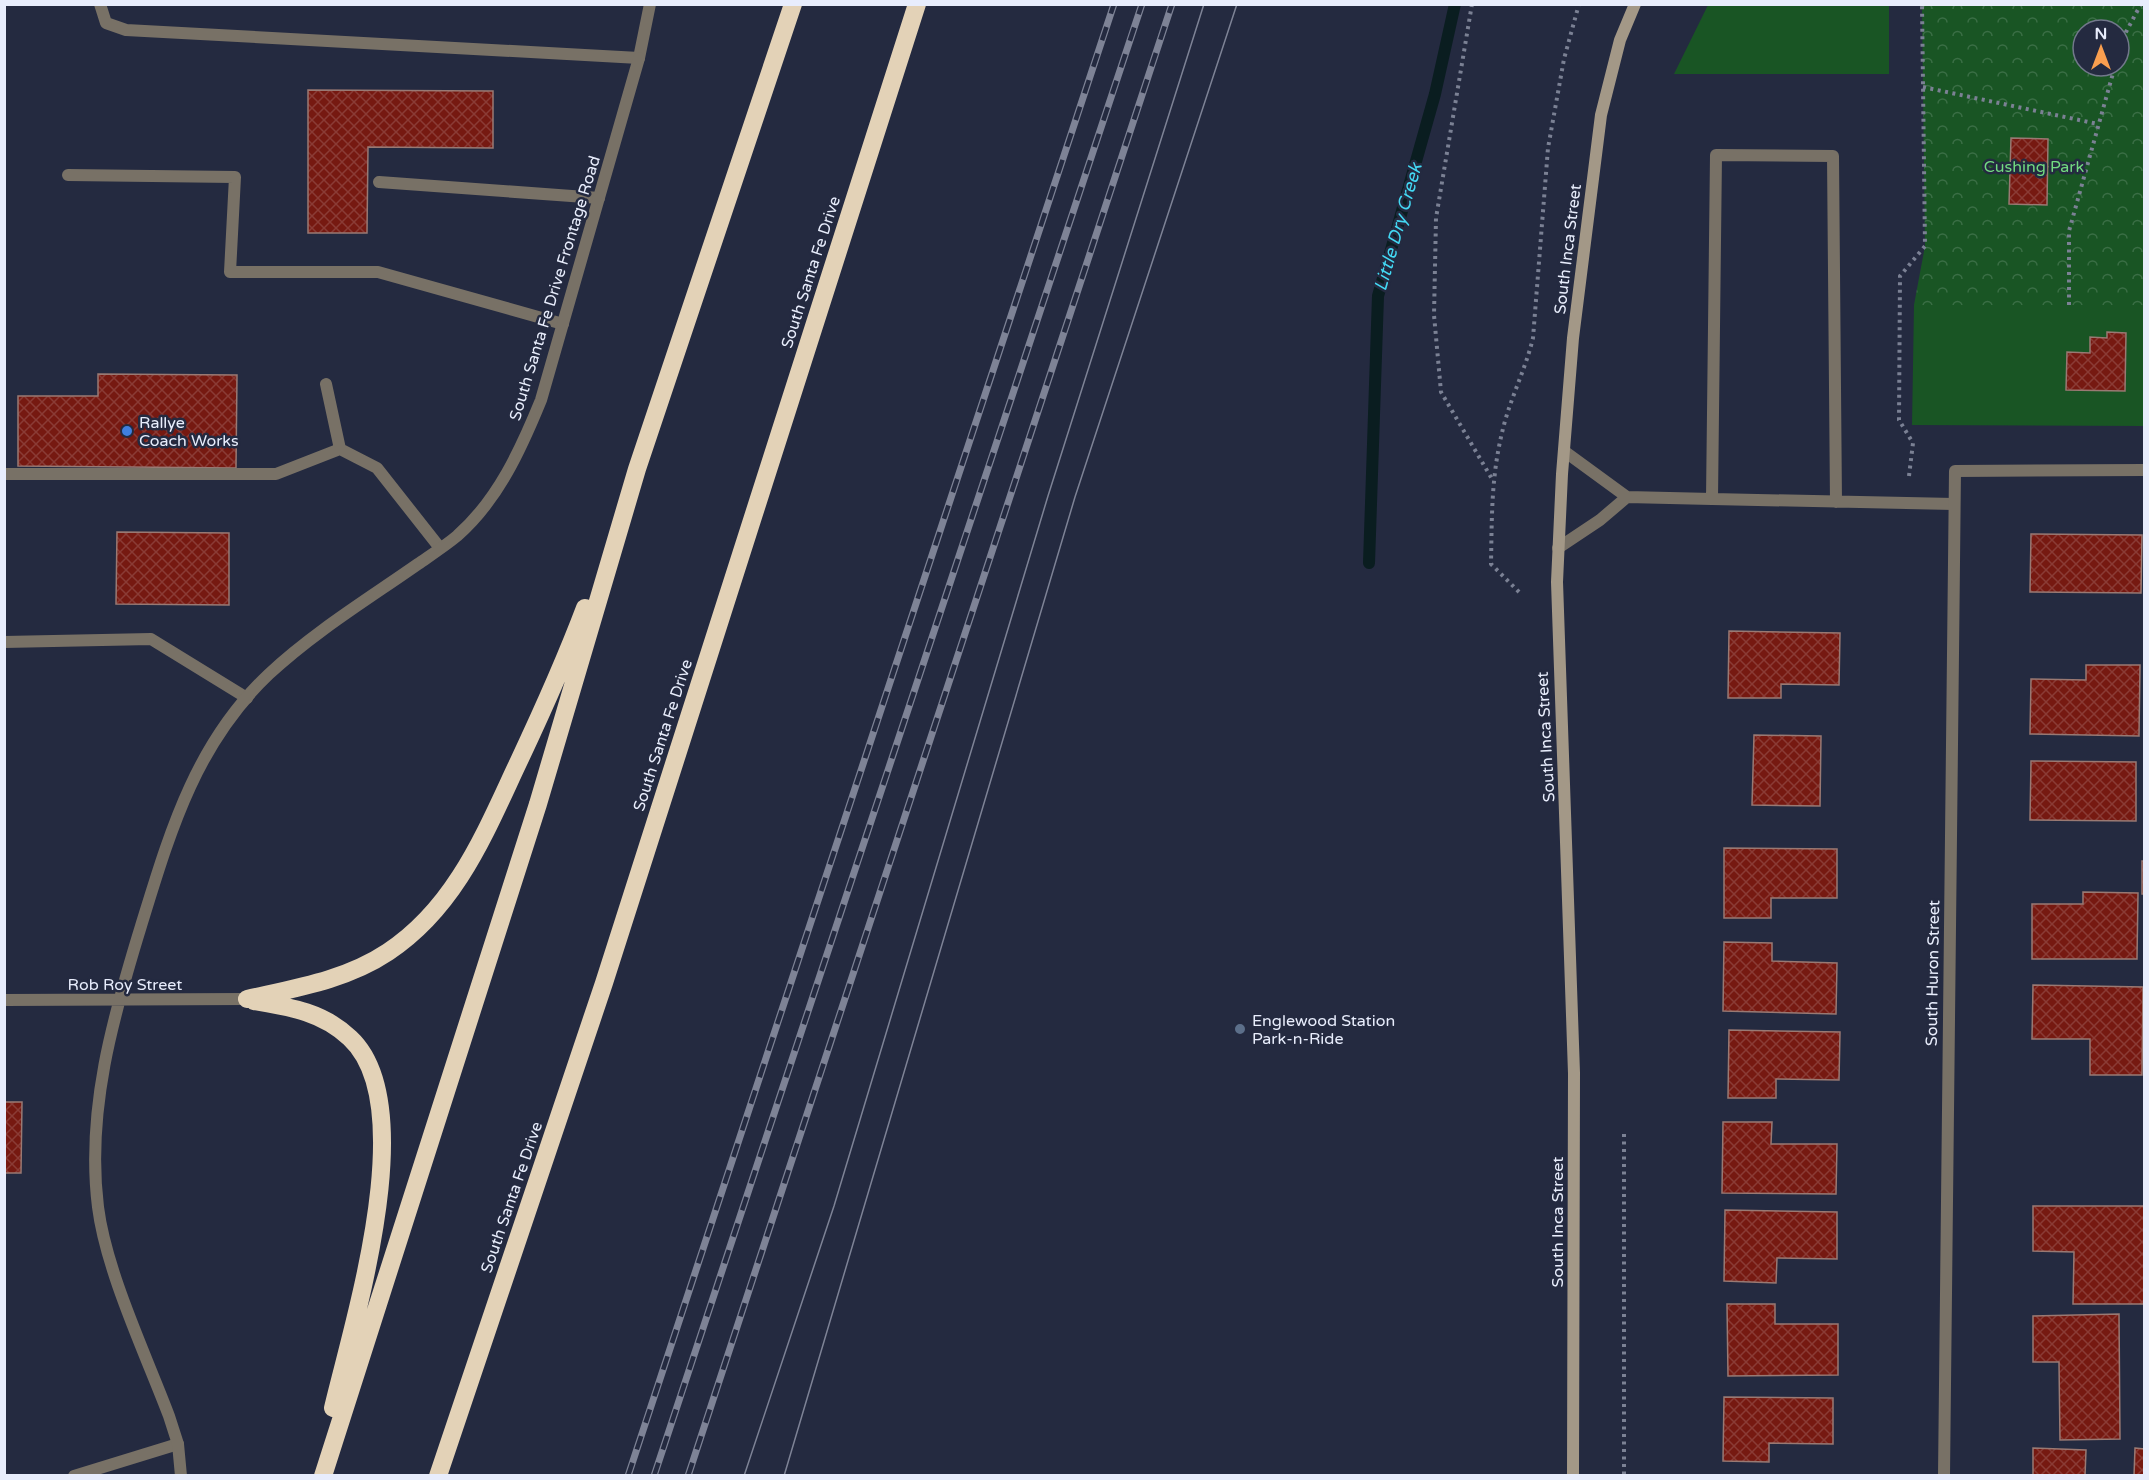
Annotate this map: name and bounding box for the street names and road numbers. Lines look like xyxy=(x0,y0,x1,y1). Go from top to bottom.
street label: South Santa Fe Drive Frontage Road xyxy=(505,153,605,423)
street label: South Inca Street xyxy=(1550,183,1586,315)
street label: South Santa Fe Drive xyxy=(777,194,845,351)
street label: South Santa Fe Drive xyxy=(629,657,697,814)
street label: South Inca Street xyxy=(1533,671,1559,803)
street label: South Huron Street xyxy=(1922,900,1944,1046)
street label: Rob Roy Street xyxy=(68,975,182,995)
street label: South Santa Fe Drive xyxy=(477,1119,547,1276)
street label: South Inca Street xyxy=(1548,1157,1568,1287)

